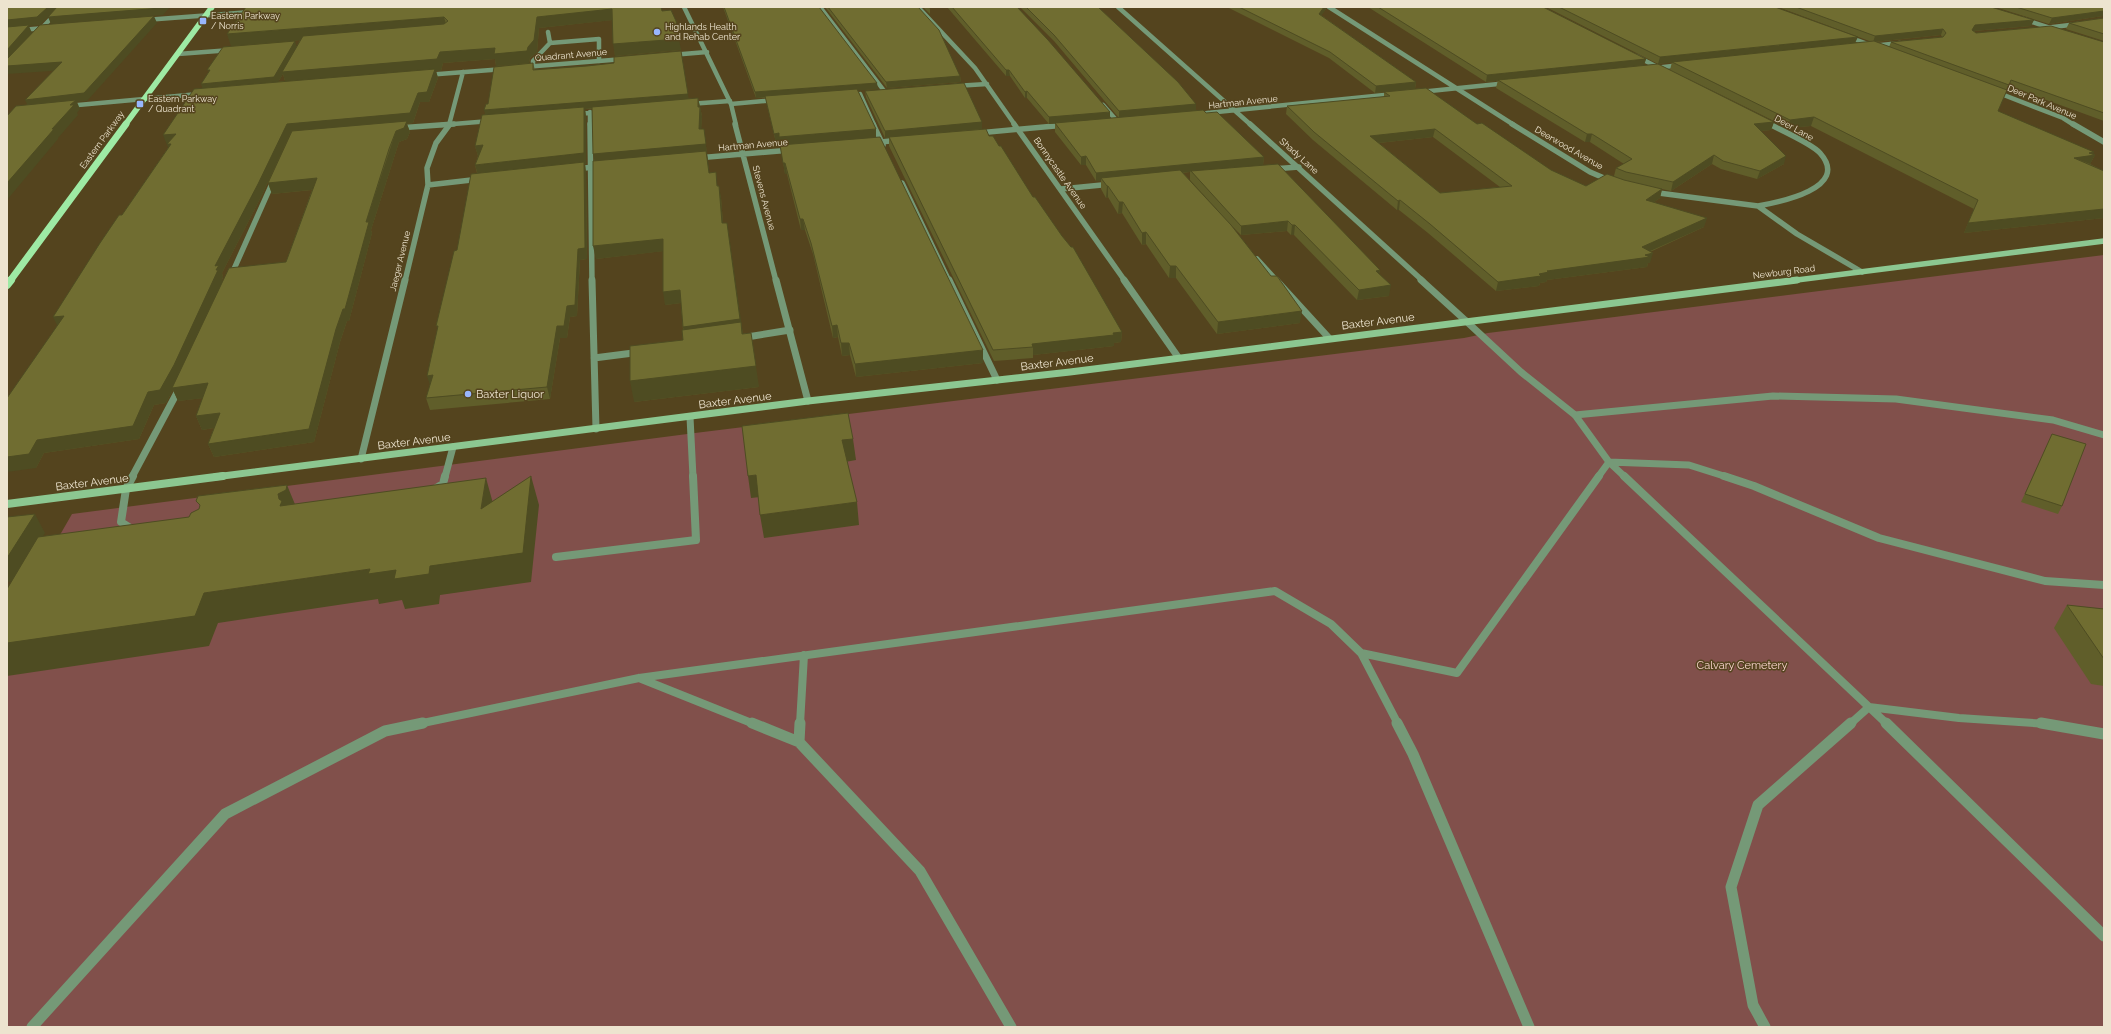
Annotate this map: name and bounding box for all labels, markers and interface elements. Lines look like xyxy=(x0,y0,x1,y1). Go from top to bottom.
place label: Eastern Parkway / Norris xyxy=(211,11,280,31)
marker: Eastern Parkway / Norris xyxy=(198,16,208,26)
place label: Highlands Health and Rehab Center xyxy=(665,22,741,42)
marker: Highlands Health and Rehab Center xyxy=(652,27,662,37)
street label: Quadrant Avenue xyxy=(534,47,608,63)
street label: Deer Park Avenue xyxy=(2006,83,2079,121)
street label: Hartman Avenue xyxy=(1208,93,1279,111)
place label: Eastern Parkway / Quadrant xyxy=(148,94,217,114)
marker: Eastern Parkway / Quadrant xyxy=(135,99,145,109)
street label: Eastern Parkway xyxy=(78,109,126,171)
street label: Deer Lane xyxy=(1773,113,1816,143)
street label: Deerwood Avenue xyxy=(1533,124,1606,172)
street label: Bonnycastle Avenue xyxy=(1032,135,1089,211)
street label: Shady Lane xyxy=(1278,136,1321,177)
street label: Hartman Avenue xyxy=(718,137,789,153)
street label: Stevens Avenue xyxy=(751,165,778,232)
street label: Jaeger Avenue xyxy=(388,229,413,292)
street label: Newburg Road xyxy=(1752,263,1816,281)
street label: Baxter Avenue xyxy=(1341,310,1416,332)
street label: Baxter Avenue xyxy=(1020,351,1095,373)
place label: Baxter Liquor xyxy=(476,388,544,401)
marker: Baxter Liquor xyxy=(463,389,473,399)
street label: Baxter Avenue xyxy=(698,389,773,411)
street label: Baxter Avenue xyxy=(377,430,452,452)
street label: Baxter Avenue xyxy=(55,471,130,493)
park label: Calvary Cemetery xyxy=(1697,659,1787,672)

